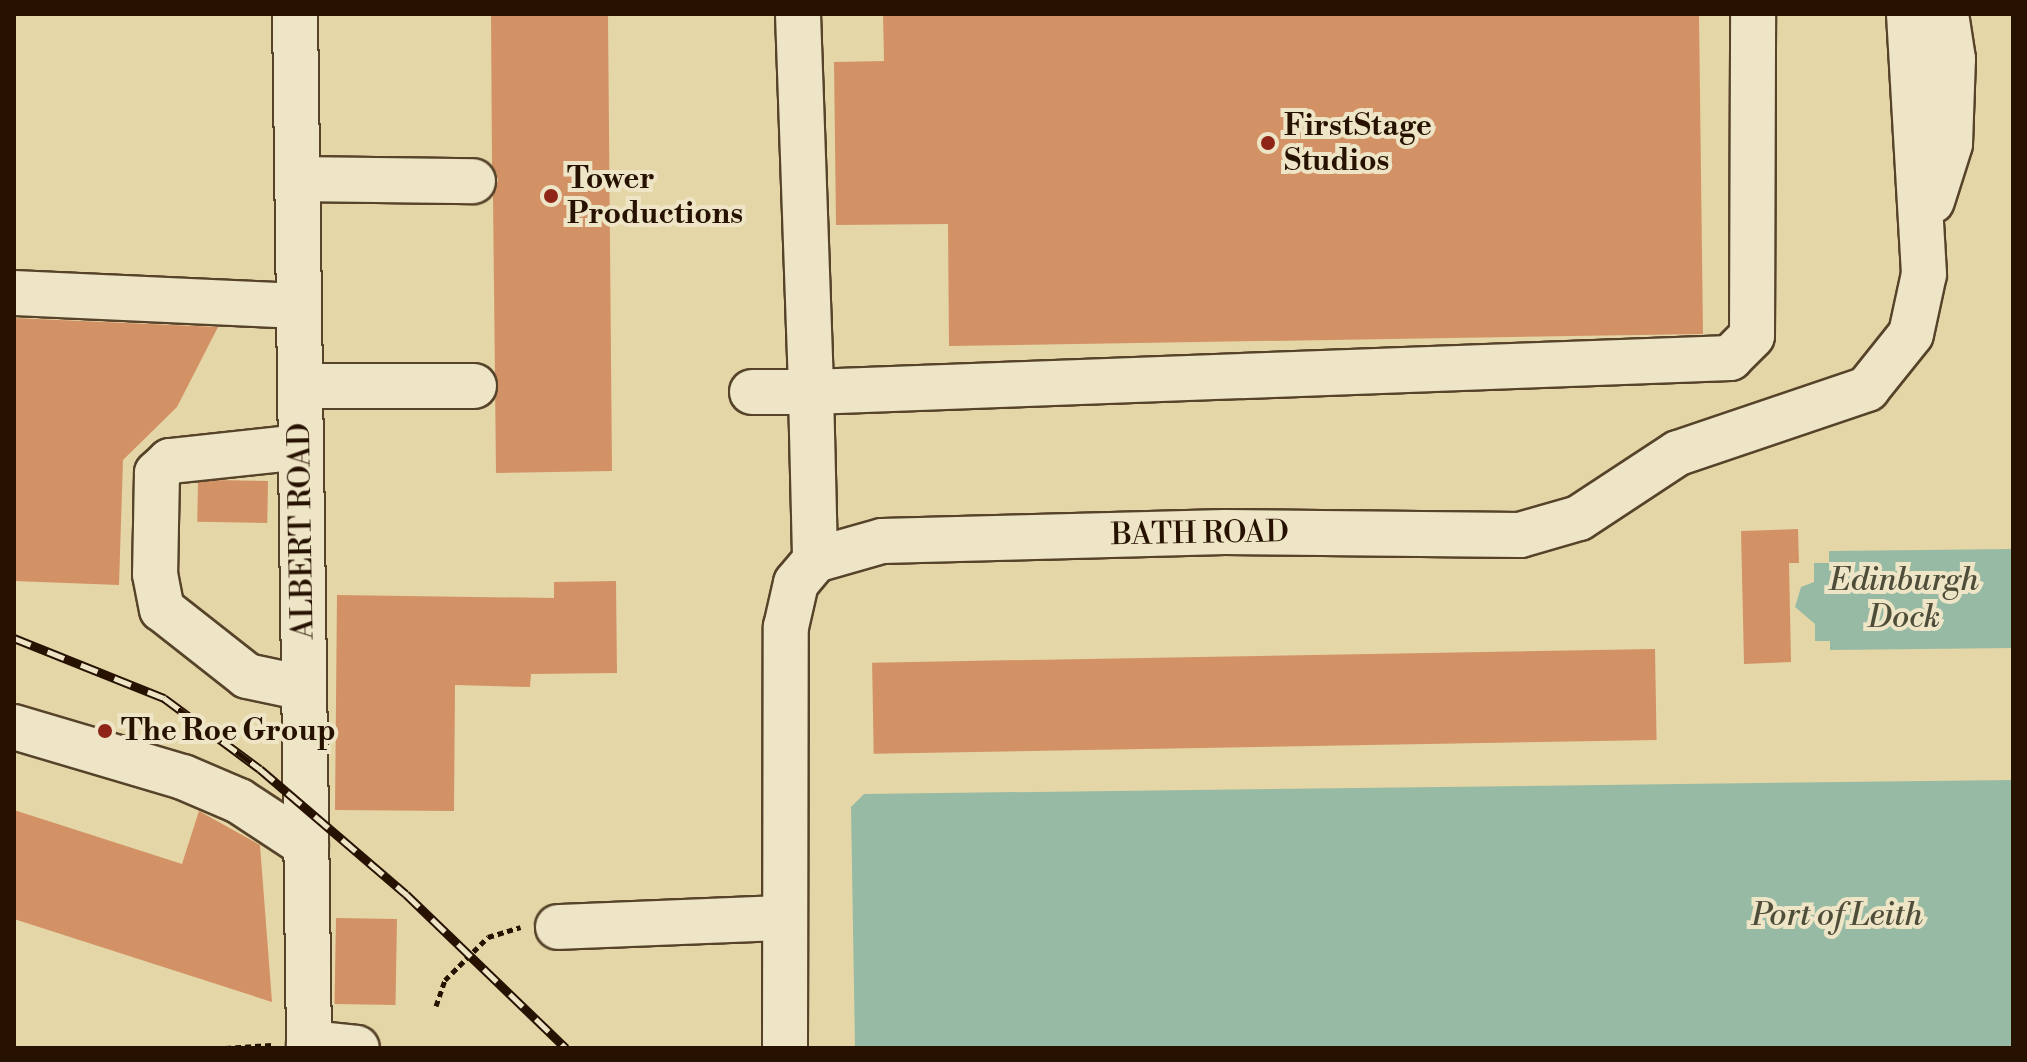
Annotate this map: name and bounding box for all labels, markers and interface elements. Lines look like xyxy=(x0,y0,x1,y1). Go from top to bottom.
place label: FirstStage Studios xyxy=(1284,108,1432,178)
marker: FirstStage Studios xyxy=(1259,134,1277,152)
place label: Tower Productions xyxy=(567,161,743,232)
marker: Tower Productions xyxy=(542,187,560,205)
street label: ALBERT ROAD xyxy=(282,422,322,640)
street label: BATH ROAD xyxy=(1111,514,1289,554)
water label: Edinburgh Dock xyxy=(1830,562,1978,637)
place label: The Roe Group xyxy=(121,713,336,749)
marker: The Roe Group xyxy=(96,722,114,740)
water label: Port of Leith xyxy=(1751,896,1923,934)

